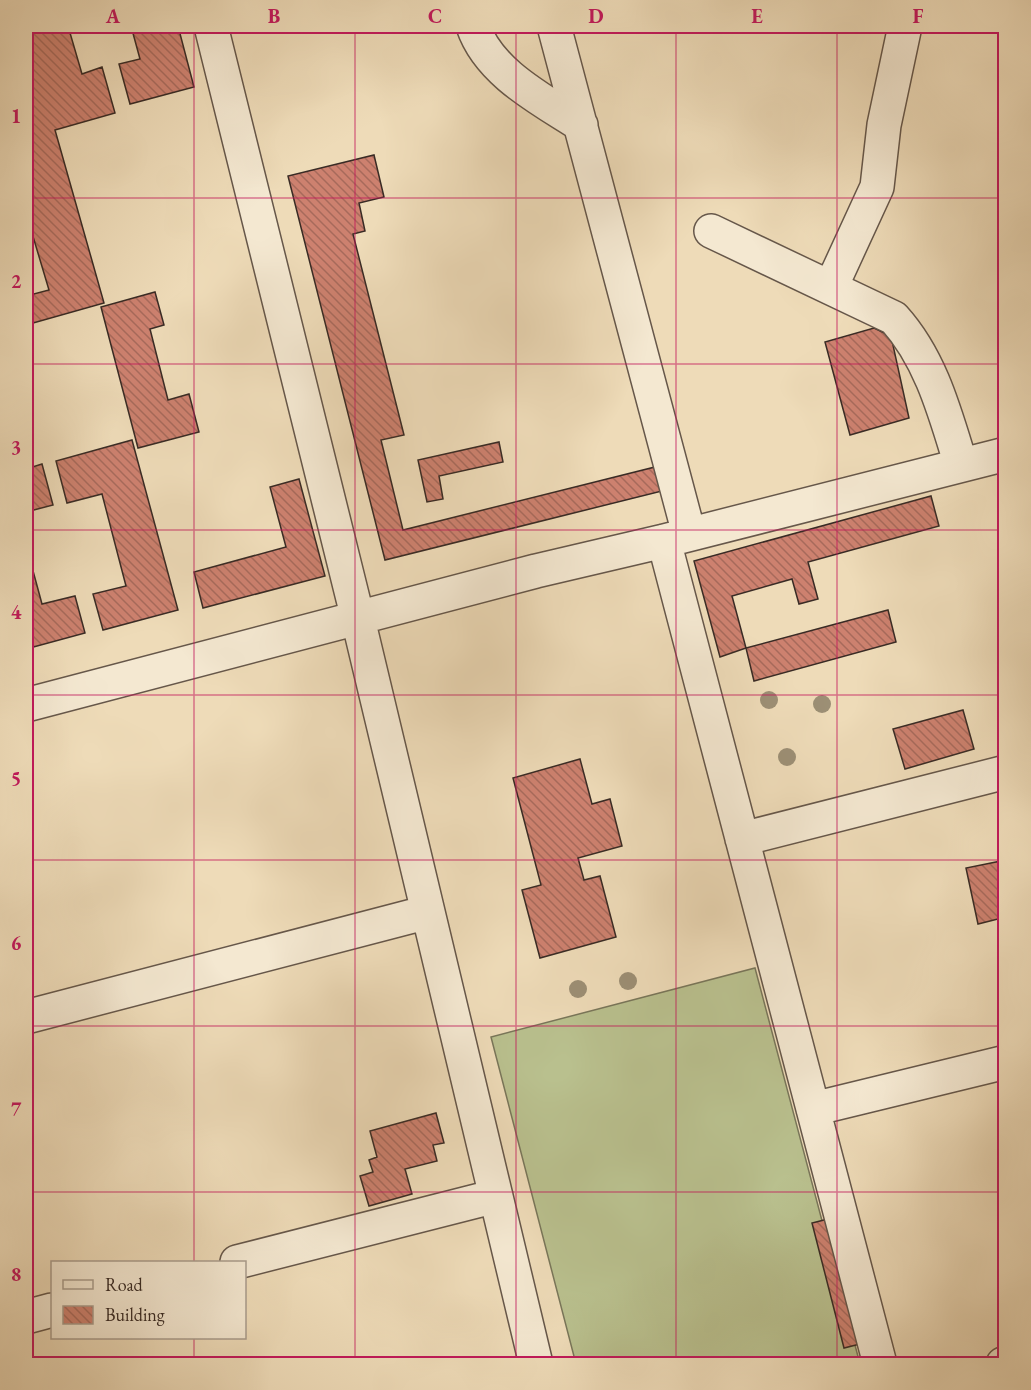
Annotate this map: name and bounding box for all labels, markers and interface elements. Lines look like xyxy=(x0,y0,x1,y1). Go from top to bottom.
text: A xyxy=(105,3,121,29)
text: B xyxy=(268,3,280,29)
text: C xyxy=(428,3,442,29)
text: D xyxy=(588,3,604,29)
text: E xyxy=(751,3,763,29)
text: F xyxy=(913,3,924,29)
text: 1 xyxy=(11,103,21,129)
text: 2 xyxy=(11,268,22,294)
text: 3 xyxy=(11,434,21,460)
text: 4 xyxy=(11,599,22,625)
text: 5 xyxy=(11,765,21,791)
text: 6 xyxy=(11,930,22,956)
text: 7 xyxy=(11,1096,22,1122)
text: 8 xyxy=(11,1261,21,1287)
legend xyxy=(51,1261,246,1339)
text: Road xyxy=(105,1273,144,1296)
text: Building xyxy=(105,1303,165,1326)

